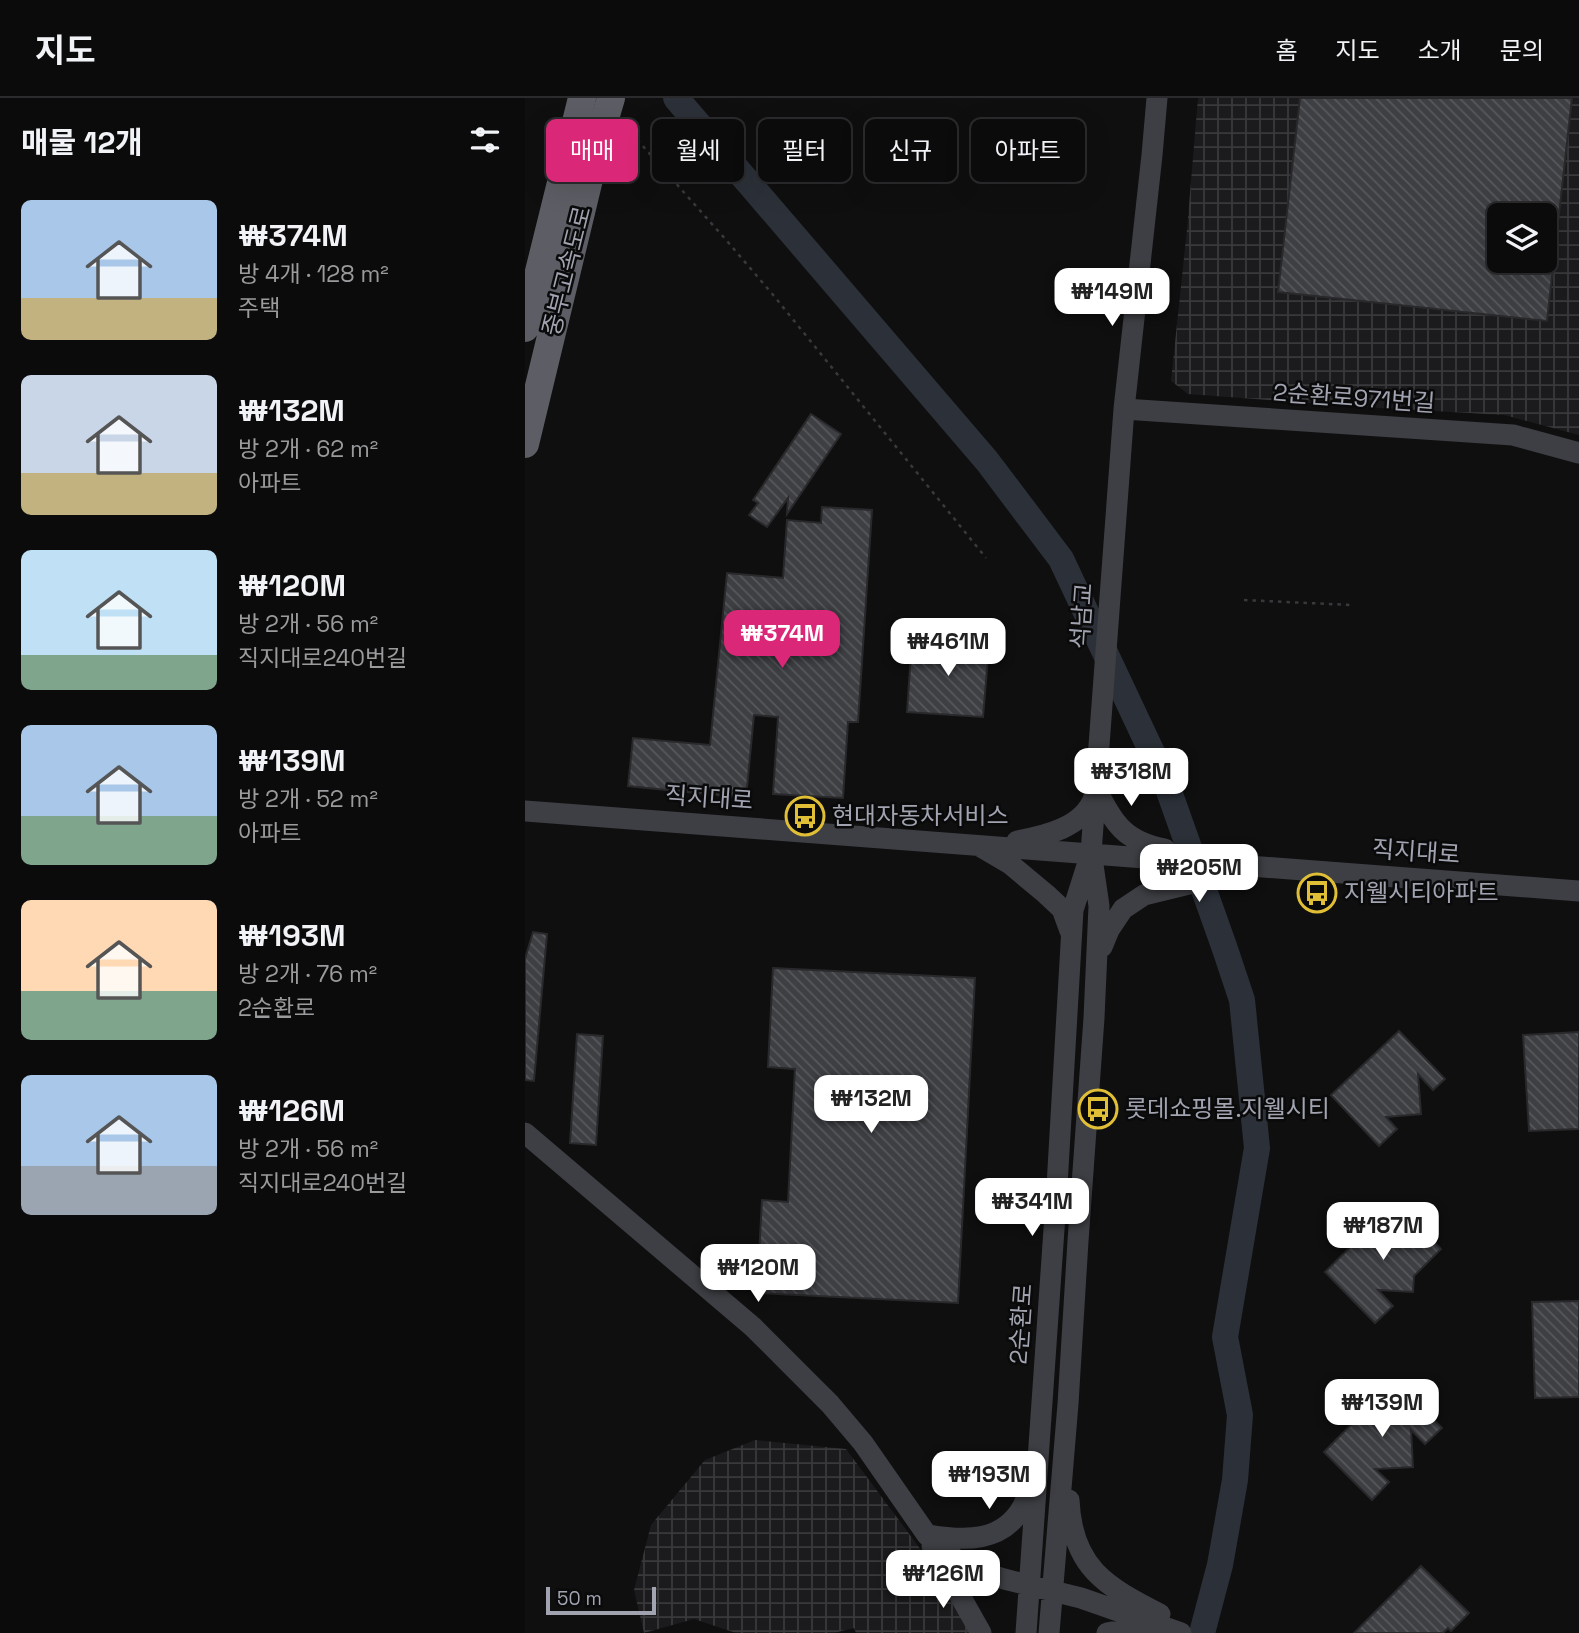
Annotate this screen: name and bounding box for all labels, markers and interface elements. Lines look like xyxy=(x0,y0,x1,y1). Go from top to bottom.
text: 지도 xyxy=(35,30,96,72)
text: 홈 xyxy=(1275,35,1297,66)
text: 지도 xyxy=(1335,35,1380,66)
text: 소개 xyxy=(1418,35,1462,66)
text: 문의 xyxy=(1500,35,1544,66)
chip: 매매 xyxy=(546,119,638,182)
chip: 월세 xyxy=(652,119,744,182)
chip: 필터 xyxy=(758,119,851,182)
chip: 신규 xyxy=(865,119,957,182)
chip: 아파트 xyxy=(971,119,1085,182)
icon: filters xyxy=(466,121,504,159)
text: 매물 12개 xyxy=(21,123,143,162)
street label: 중부고속도로 xyxy=(535,203,598,339)
map controls xyxy=(1487,203,1557,273)
button: layers xyxy=(1487,203,1557,273)
text: ₩374M xyxy=(238,216,348,255)
icon: home xyxy=(77,228,161,312)
text: 방 4개 · 128 m² xyxy=(238,259,389,289)
pin: ₩149M xyxy=(1063,268,1161,328)
text: ₩149M xyxy=(1071,276,1153,306)
text: 주택 xyxy=(238,293,280,323)
street label: 2순환로971번길 xyxy=(1272,376,1436,419)
text: ₩132M xyxy=(238,391,345,430)
icon: home xyxy=(77,403,161,487)
text: 방 2개 · 62 m² xyxy=(238,434,378,464)
text: 아파트 xyxy=(238,468,301,498)
text: ₩120M xyxy=(238,566,346,605)
icon: home xyxy=(77,578,161,662)
street label: 석남교 xyxy=(1064,582,1099,650)
text: 방 2개 · 56 m² xyxy=(238,609,378,639)
pin: ₩374M xyxy=(733,610,831,670)
text: ₩374M xyxy=(740,618,824,648)
pin: ₩461M xyxy=(899,618,997,678)
text: ₩461M xyxy=(907,626,989,656)
text: 직지대로240번길 xyxy=(238,643,407,673)
text: ₩139M xyxy=(238,741,345,780)
pin: ₩318M xyxy=(1082,748,1180,808)
icon: home xyxy=(77,753,161,837)
text: ₩318M xyxy=(1090,756,1172,786)
street label: 직지대로 xyxy=(664,779,754,816)
text: 방 2개 · 52 m² xyxy=(238,784,378,814)
bus stop icon: 현대자동차서비스 xyxy=(784,795,826,837)
place label: 현대자동차서비스 xyxy=(832,800,1009,831)
text: 아파트 xyxy=(238,818,301,848)
street label: 직지대로 xyxy=(1371,833,1461,870)
pin: ₩205M xyxy=(1150,844,1248,904)
text: ₩205M xyxy=(1156,852,1242,882)
bus stop icon: 지웰시티아파트 xyxy=(1296,872,1338,914)
place label: 지웰시티아파트 xyxy=(1344,877,1499,908)
text: ₩193M xyxy=(238,916,345,955)
icon: home xyxy=(77,928,161,1012)
text: 방 2개 · 76 m² xyxy=(238,959,377,989)
text: 2순환로 xyxy=(238,993,315,1023)
pin: ₩132M xyxy=(822,1076,920,1135)
text: ₩132M xyxy=(830,1083,912,1113)
bus stop icon: 롯데쇼핑몰.지웰시티 xyxy=(1077,1088,1119,1130)
text: ₩126M xyxy=(238,1091,345,1130)
place label: 롯데쇼핑몰.지웰시티 xyxy=(1125,1093,1330,1124)
icon: home xyxy=(77,1103,161,1187)
text: 방 2개 · 56 m² xyxy=(238,1134,378,1164)
text: 직지대로240번길 xyxy=(238,1168,407,1198)
pin: ₩341M xyxy=(983,1178,1081,1238)
text: ₩341M xyxy=(991,1186,1073,1216)
pin: ₩187M xyxy=(1334,1202,1432,1262)
text: ₩187M xyxy=(1343,1210,1423,1240)
pin: ₩120M xyxy=(709,1244,807,1304)
text: ₩120M xyxy=(717,1252,799,1282)
street label: 2순환로 xyxy=(1002,1283,1039,1365)
pin: ₩139M xyxy=(1333,1380,1431,1439)
text: ₩139M xyxy=(1341,1387,1423,1417)
pin: ₩193M xyxy=(940,1452,1038,1511)
text: ₩193M xyxy=(948,1459,1030,1489)
pin: ₩126M xyxy=(894,1550,992,1610)
text: ₩126M xyxy=(902,1558,984,1588)
scale bar xyxy=(546,1584,656,1616)
text: 50 m xyxy=(557,1586,602,1611)

